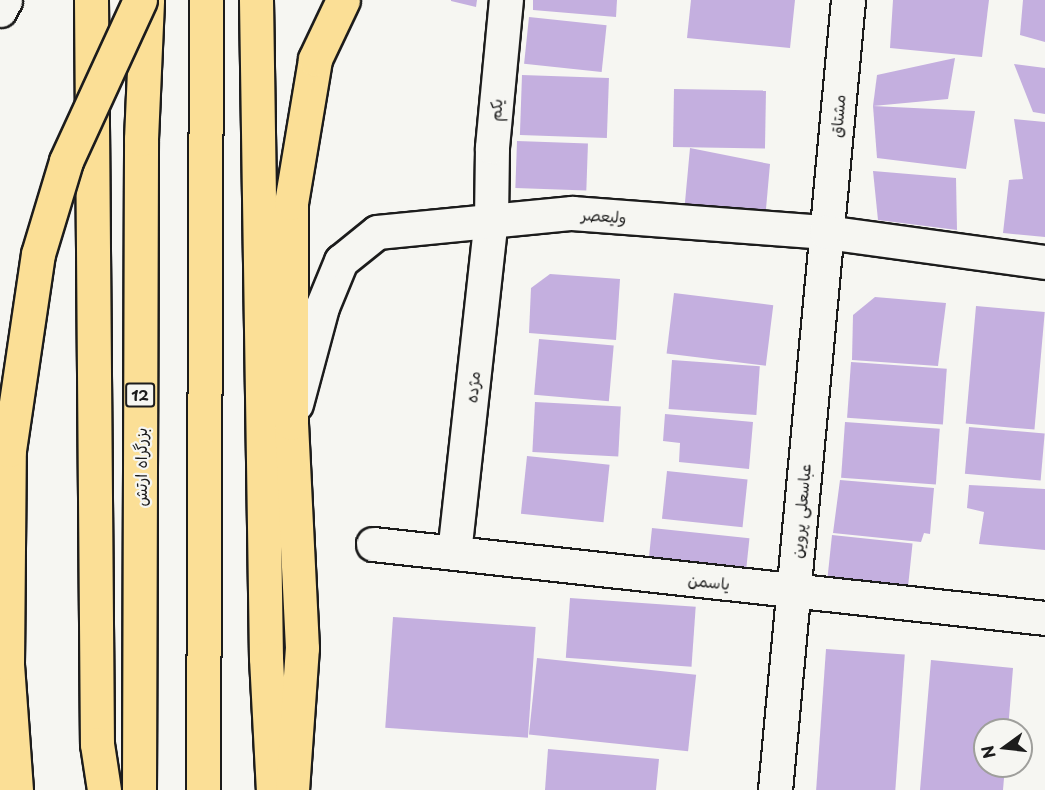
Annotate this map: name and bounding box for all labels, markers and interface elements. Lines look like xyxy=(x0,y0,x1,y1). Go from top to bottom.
street label: مشتاق xyxy=(826,94,848,138)
street label: یکم xyxy=(485,98,505,122)
street label: ولیعصر xyxy=(581,204,627,226)
street label: مژده xyxy=(461,370,483,404)
road number: 12 xyxy=(125,383,155,407)
street label: بزرگراه ارتش xyxy=(130,428,150,506)
street label: عباسعلی پروین xyxy=(786,463,814,559)
street label: یاسمن xyxy=(687,569,731,593)
north arrow xyxy=(973,718,1033,778)
text: N xyxy=(974,743,1001,761)

